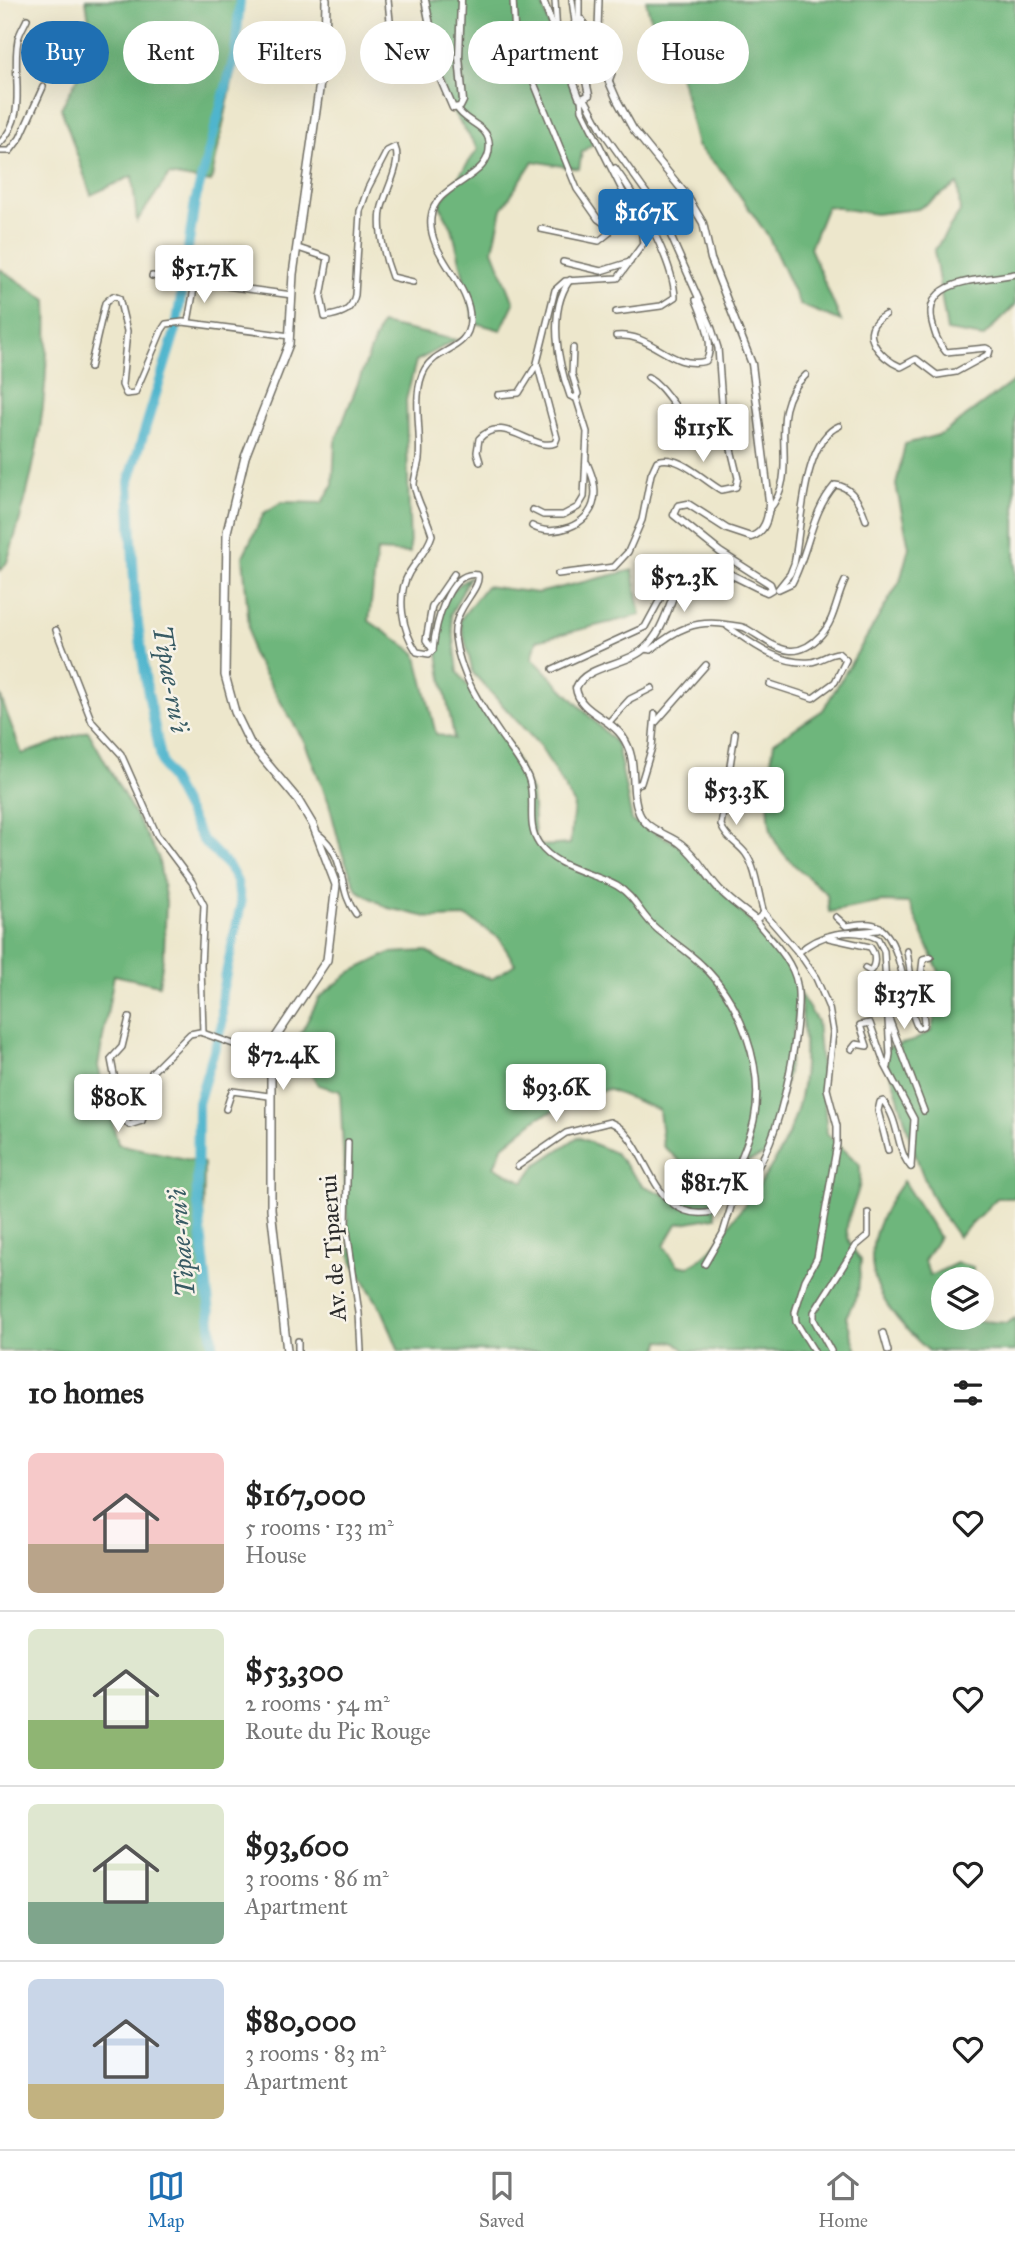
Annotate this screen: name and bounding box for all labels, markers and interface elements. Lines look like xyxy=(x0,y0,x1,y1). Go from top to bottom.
chip: Buy xyxy=(21,21,109,84)
chip: Rent xyxy=(123,21,219,84)
chip: Filters xyxy=(233,21,346,84)
chip: New xyxy=(360,21,454,84)
chip: Apartment xyxy=(468,21,623,84)
chip: House xyxy=(637,21,749,84)
pin: $167K xyxy=(597,190,695,249)
text: $167K xyxy=(614,198,678,226)
pin: $51.7K xyxy=(147,246,261,305)
text: $51.7K xyxy=(171,254,237,282)
pin: $115K xyxy=(654,405,752,464)
text: $115K xyxy=(674,413,732,441)
pin: $52.3K xyxy=(627,554,741,614)
text: $52.3K xyxy=(651,563,717,591)
water label: Tipae-ru’i xyxy=(145,623,196,736)
pin: $53.3K xyxy=(679,768,793,827)
text: $53.3K xyxy=(704,776,768,804)
pin: $137K xyxy=(855,972,953,1031)
text: $137K xyxy=(874,980,934,1008)
pin: $72.4K xyxy=(226,1032,340,1092)
text: $72.4K xyxy=(247,1041,319,1069)
pin: $93.6K xyxy=(499,1064,613,1124)
text: $93.6K xyxy=(522,1073,590,1101)
pin: $80K xyxy=(77,1074,159,1134)
text: $80K xyxy=(90,1083,146,1111)
pin: $81.7K xyxy=(657,1160,771,1219)
text: $81.7K xyxy=(680,1168,748,1196)
street label: Av. de Tipaerui xyxy=(313,1173,353,1323)
water label: Tipae-ru’i xyxy=(160,1187,203,1299)
map controls xyxy=(931,1267,994,1330)
button: layers xyxy=(931,1267,994,1330)
icon: filters xyxy=(949,1374,987,1412)
text: 10 homes xyxy=(28,1375,144,1411)
text: $167,000 xyxy=(245,1477,366,1513)
icon: home xyxy=(84,1481,168,1565)
icon: heart xyxy=(949,1504,987,1542)
text: 5 rooms · 133 m² xyxy=(245,1513,394,1541)
text: House xyxy=(245,1541,307,1569)
text: $53,300 xyxy=(245,1653,344,1689)
icon: home xyxy=(84,1657,168,1741)
icon: heart xyxy=(949,1680,987,1718)
text: 2 rooms · 54 m² xyxy=(245,1689,390,1717)
text: Route du Pic Rouge xyxy=(245,1717,431,1745)
text: $93,600 xyxy=(245,1828,349,1864)
icon: home xyxy=(84,1832,168,1916)
icon: heart xyxy=(949,1855,987,1893)
text: 3 rooms · 86 m² xyxy=(245,1864,389,1892)
text: Apartment xyxy=(245,1892,348,1920)
text: $80,000 xyxy=(245,2003,357,2039)
icon: home xyxy=(84,2007,168,2091)
icon: heart xyxy=(949,2030,987,2068)
text: 3 rooms · 83 m² xyxy=(245,2039,386,2067)
text: Apartment xyxy=(245,2067,348,2095)
tab: Map xyxy=(147,2167,185,2232)
tab: Saved xyxy=(479,2167,524,2232)
tab: Home xyxy=(818,2167,868,2232)

